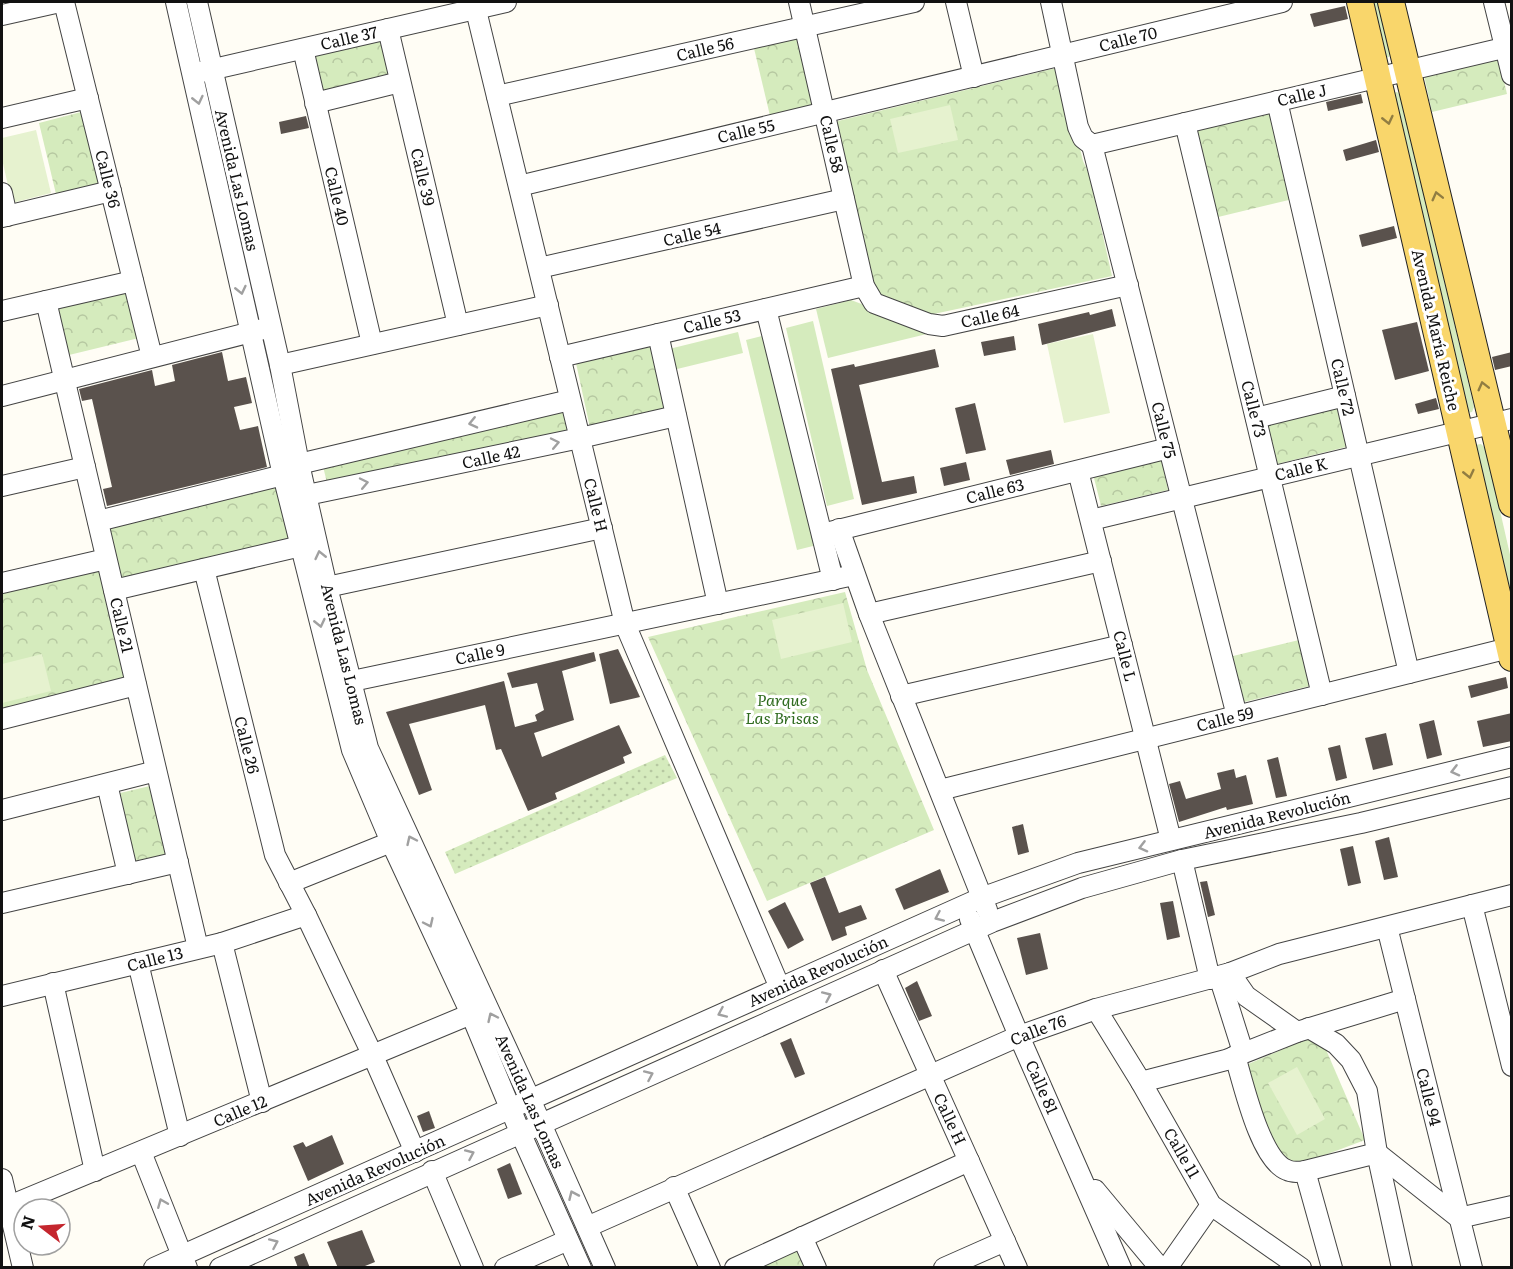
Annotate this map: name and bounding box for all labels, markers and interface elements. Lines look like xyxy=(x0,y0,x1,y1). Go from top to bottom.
street label: Calle 37 xyxy=(318,19,380,55)
street label: Calle 70 xyxy=(1096,19,1159,57)
street label: Calle 56 xyxy=(674,30,736,66)
street label: Calle J xyxy=(1274,77,1329,111)
one-way arrow xyxy=(191,94,204,104)
street label: Avenida Las Lomas xyxy=(210,107,266,253)
street label: Calle 55 xyxy=(715,112,777,148)
street label: Calle 58 xyxy=(815,112,851,175)
one-way arrow xyxy=(1380,115,1393,125)
street label: Calle 39 xyxy=(406,145,442,208)
street label: Calle 36 xyxy=(90,147,128,211)
street label: Calle 40 xyxy=(320,164,356,228)
one-way arrow xyxy=(1432,192,1445,202)
street label: Calle 54 xyxy=(660,215,723,251)
street label: Avenida María Reiche xyxy=(1407,246,1467,413)
one-way arrow xyxy=(234,285,247,295)
street label: Calle 64 xyxy=(958,297,1021,333)
street label: Calle 53 xyxy=(681,302,743,338)
street label: Calle 72 xyxy=(1326,356,1362,418)
street label: Calle 73 xyxy=(1236,378,1274,440)
one-way arrow xyxy=(1477,381,1490,391)
street label: Calle 75 xyxy=(1146,399,1184,461)
one-way arrow xyxy=(468,415,478,428)
one-way arrow xyxy=(549,437,559,450)
street label: Calle 42 xyxy=(460,438,522,474)
street label: Calle K xyxy=(1272,450,1330,486)
one-way arrow xyxy=(1462,468,1475,478)
street label: Calle 63 xyxy=(963,471,1026,509)
street label: Calle H xyxy=(579,475,615,534)
one-way arrow xyxy=(359,477,369,490)
one-way arrow xyxy=(314,551,327,561)
street label: Avenida Las Lomas xyxy=(316,581,374,727)
street label: Calle 21 xyxy=(105,595,141,655)
one-way arrow xyxy=(312,617,325,627)
street label: Calle L xyxy=(1108,628,1144,684)
street label: Calle 9 xyxy=(453,636,507,670)
park label: Parque Las Brisas xyxy=(745,687,819,729)
street label: Calle 59 xyxy=(1194,699,1256,737)
street label: Calle 26 xyxy=(229,714,267,776)
one-way arrow xyxy=(1450,764,1460,777)
street label: Avenida Revolución xyxy=(1201,784,1353,844)
one-way arrow xyxy=(406,836,418,847)
one-way arrow xyxy=(1138,840,1148,853)
one-way arrow xyxy=(934,910,945,922)
one-way arrow xyxy=(421,917,433,928)
street label: Avenida Revolución xyxy=(744,928,892,1012)
street label: Calle 13 xyxy=(124,940,185,977)
one-way arrow xyxy=(820,991,831,1003)
one-way arrow xyxy=(718,1006,729,1018)
street label: Calle 76 xyxy=(1006,1007,1070,1051)
one-way arrow xyxy=(488,1013,500,1024)
street label: Avenida Las Lomas xyxy=(491,1030,571,1172)
street label: Calle 81 xyxy=(1020,1056,1066,1118)
street label: Calle 94 xyxy=(1411,1065,1449,1128)
one-way arrow xyxy=(642,1070,653,1082)
street label: Calle 12 xyxy=(209,1088,270,1132)
street label: Calle H xyxy=(928,1089,973,1149)
street label: Calle 11 xyxy=(1159,1123,1207,1183)
street label: Avenida Revolución xyxy=(301,1127,449,1211)
one-way arrow xyxy=(464,1149,475,1161)
one-way arrow xyxy=(568,1190,580,1201)
north arrow xyxy=(12,1197,72,1257)
one-way arrow xyxy=(157,1199,170,1209)
text: N xyxy=(13,1212,40,1232)
one-way arrow xyxy=(267,1239,278,1251)

